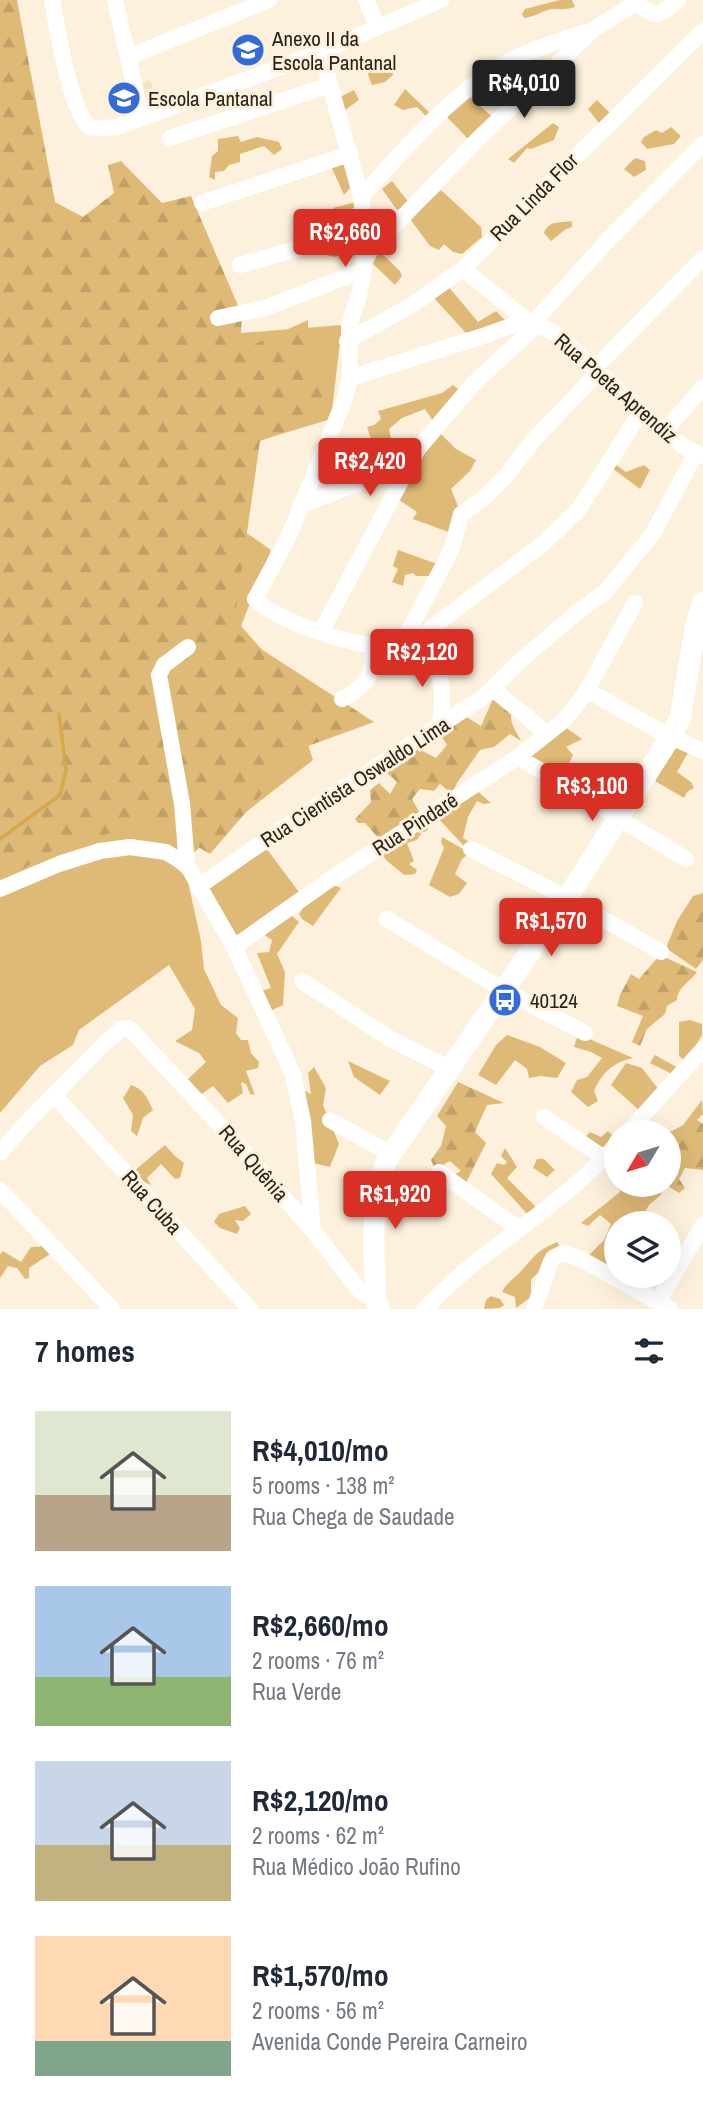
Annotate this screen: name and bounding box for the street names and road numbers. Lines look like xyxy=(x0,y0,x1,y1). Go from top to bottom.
street label: Rua Linda Flor xyxy=(483,146,585,248)
street label: Rua Poeta Aprendiz xyxy=(548,326,684,450)
street label: Rua Cientista Oswaldo Lima xyxy=(255,710,456,854)
street label: Rua Pindaré xyxy=(367,786,463,862)
street label: Rua Quênia xyxy=(213,1118,296,1208)
street label: Rua Cuba xyxy=(115,1163,189,1241)

